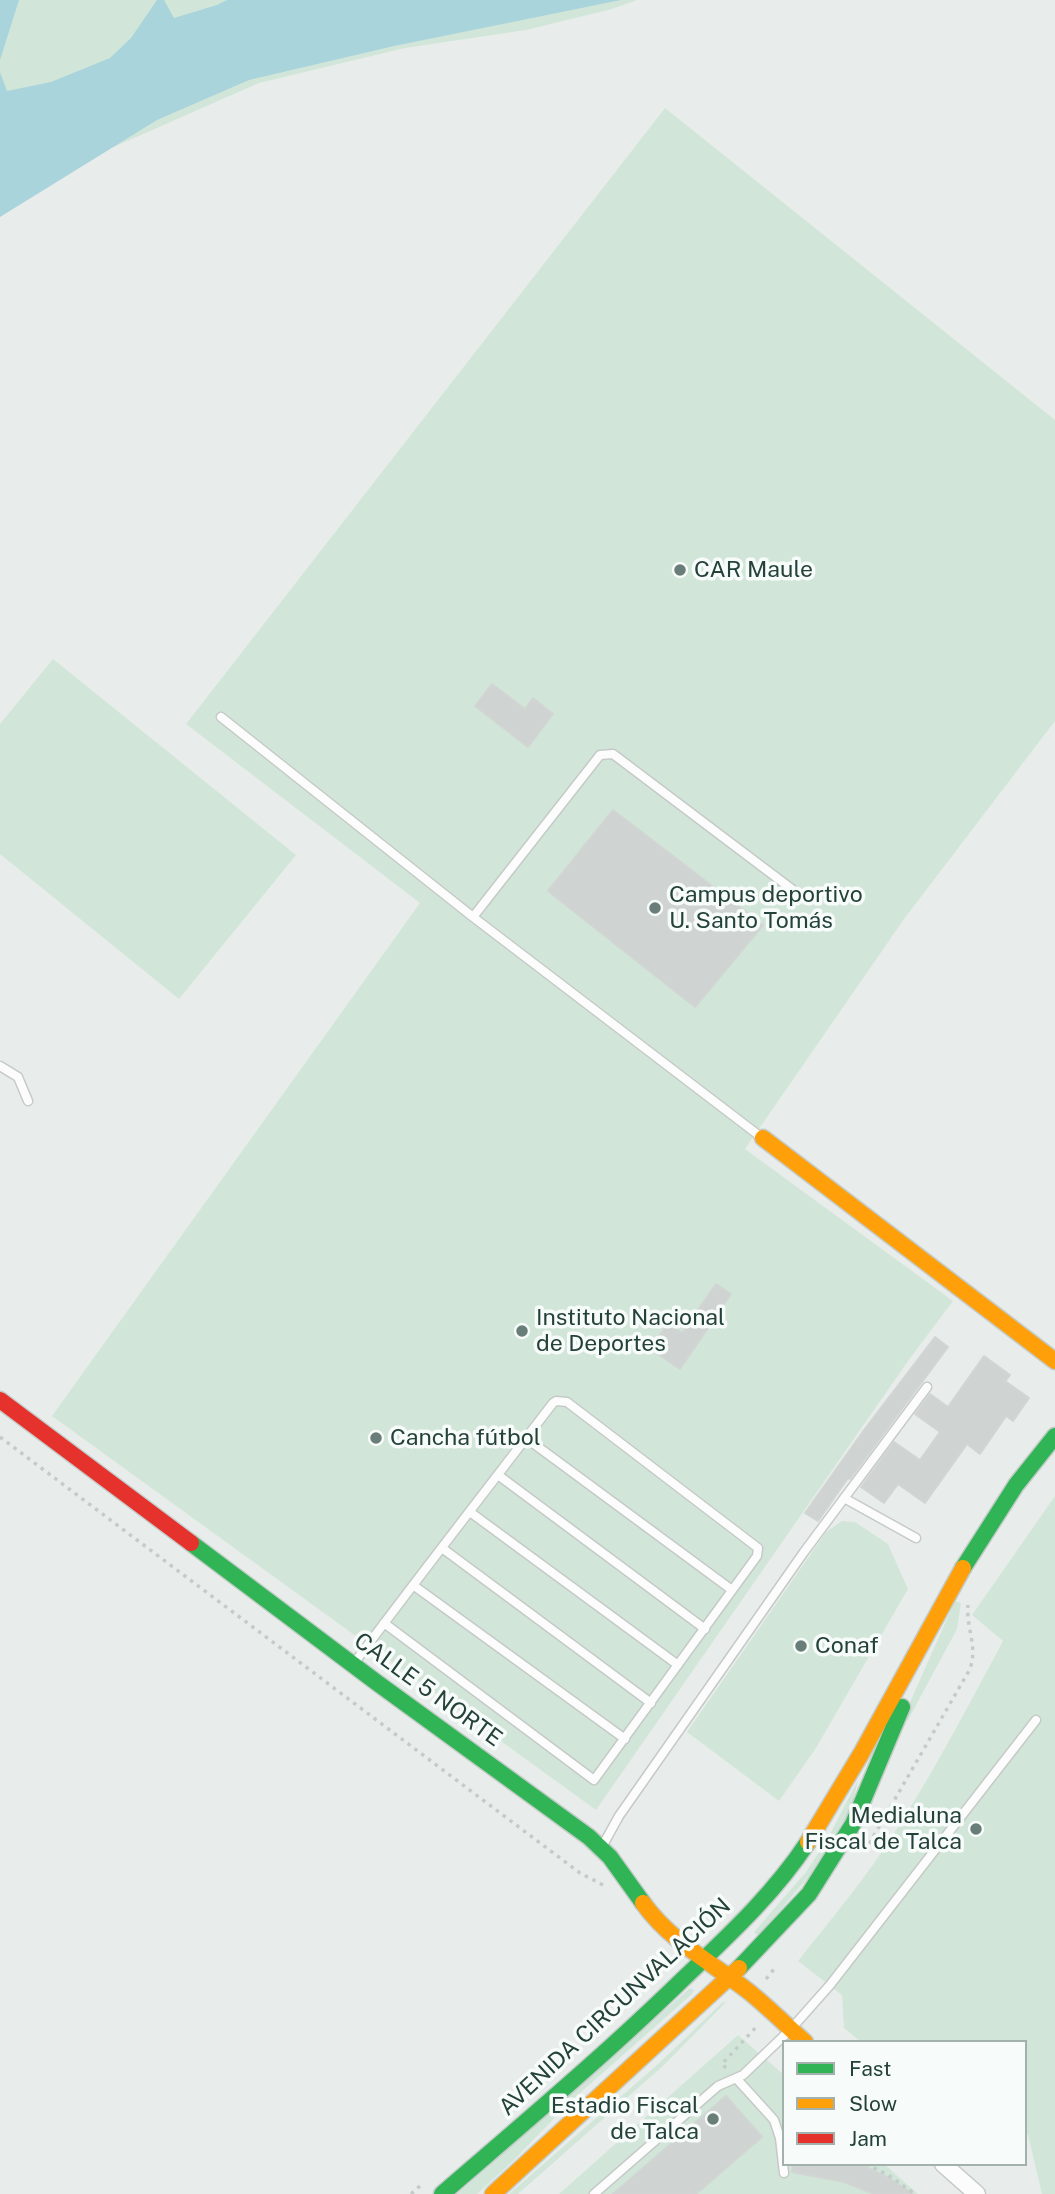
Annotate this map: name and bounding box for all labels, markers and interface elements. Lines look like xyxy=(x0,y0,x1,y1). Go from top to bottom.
place label: CAR Maule xyxy=(694,556,813,584)
marker: CAR Maule xyxy=(672,562,688,578)
place label: Campus deportivo U. Santo Tomás xyxy=(669,881,863,935)
marker: Campus deportivo U. Santo Tomás xyxy=(647,900,663,916)
place label: Instituto Nacional de Deportes xyxy=(536,1304,725,1358)
marker: Instituto Nacional de Deportes xyxy=(514,1323,530,1339)
place label: Cancha fútbol xyxy=(390,1424,541,1452)
marker: Cancha fútbol xyxy=(368,1430,384,1446)
street label: CALLE 5 NORTE xyxy=(349,1627,507,1753)
place label: Conaf xyxy=(815,1632,878,1660)
marker: Conaf xyxy=(793,1638,809,1654)
place label: Medialuna Fiscal de Talca xyxy=(805,1802,962,1856)
marker: Medialuna Fiscal de Talca xyxy=(968,1821,984,1837)
street label: AVENIDA CIRCUNVALACIÓN xyxy=(494,1892,736,2122)
legend xyxy=(782,2040,1027,2166)
text: Fast xyxy=(849,2056,891,2081)
text: Slow xyxy=(849,2091,897,2116)
place label: Estadio Fiscal de Talca xyxy=(551,2092,699,2146)
marker: Estadio Fiscal de Talca xyxy=(705,2111,721,2127)
text: Jam xyxy=(849,2126,887,2151)

